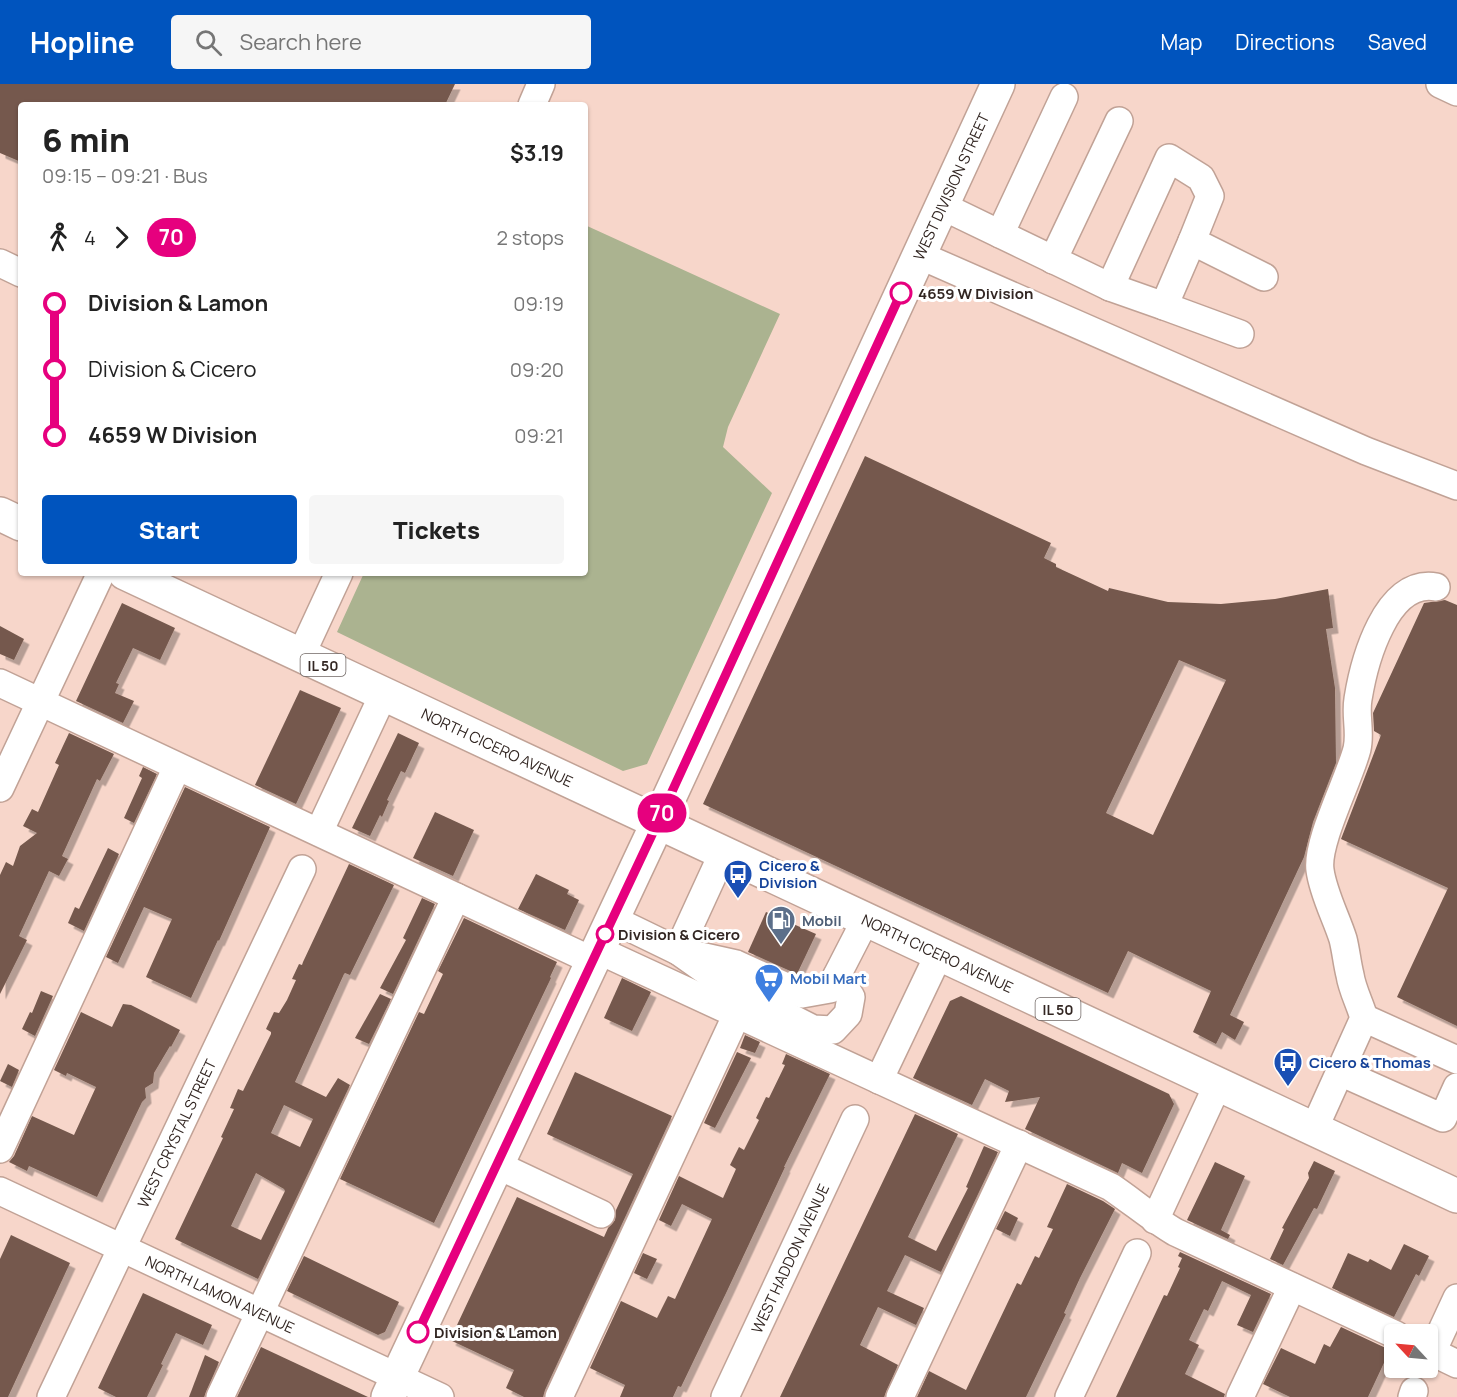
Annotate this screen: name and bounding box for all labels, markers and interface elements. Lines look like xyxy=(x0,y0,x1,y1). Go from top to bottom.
search box xyxy=(171,15,591,69)
text: Hopline xyxy=(30,23,135,61)
icon: search xyxy=(192,26,225,59)
text: Search here xyxy=(240,27,362,57)
text: Map xyxy=(1161,28,1202,56)
text: Directions xyxy=(1235,28,1335,56)
text: Saved xyxy=(1368,28,1427,56)
street label: WEST DIVISION STREET xyxy=(908,109,994,263)
text: 6 min xyxy=(42,117,130,162)
text: $3.19 xyxy=(510,138,564,168)
text: 09:15 – 09:21 · Bus xyxy=(42,162,208,189)
icon: walk xyxy=(42,221,75,254)
icon: forward xyxy=(105,221,138,254)
text: 70 xyxy=(159,223,184,251)
text: 4 xyxy=(84,224,96,251)
text: 2 stops xyxy=(496,224,564,251)
marker: 4659 W Division xyxy=(890,282,912,304)
place label: 4659 W Division xyxy=(918,283,1033,304)
text: Division & Lamon xyxy=(88,288,268,318)
text: 09:19 xyxy=(513,290,564,317)
text: Division & Cicero xyxy=(88,354,256,384)
text: 09:20 xyxy=(510,356,564,383)
text: 4659 W Division xyxy=(88,420,257,450)
text: 09:21 xyxy=(514,422,564,449)
button: Start xyxy=(42,495,297,564)
button: Tickets xyxy=(309,495,564,564)
road number: IL 50 xyxy=(300,654,346,676)
street label: NORTH CICERO AVENUE xyxy=(418,703,577,792)
line badge: 70 xyxy=(635,794,689,832)
text: 70 xyxy=(649,799,675,827)
place label: Cicero & Division xyxy=(759,855,820,893)
bus stop icon: Cicero & Division xyxy=(722,858,754,900)
fuel station icon: Mobil xyxy=(765,904,797,946)
street label: NORTH CICERO AVENUE xyxy=(858,909,1017,998)
place label: Mobil xyxy=(802,910,842,931)
place label: Division & Cicero xyxy=(618,924,740,945)
marker: Division & Cicero xyxy=(596,925,614,943)
supermarket icon: Mobil Mart xyxy=(753,962,785,1004)
place label: Mobil Mart xyxy=(790,968,867,989)
road number: IL 50 xyxy=(1036,998,1080,1020)
bus stop icon: Cicero & Thomas xyxy=(1272,1046,1304,1088)
place label: Cicero & Thomas xyxy=(1309,1052,1431,1073)
street label: WEST CRYSTAL STREET xyxy=(132,1056,221,1211)
street label: WEST HADDON AVENUE xyxy=(746,1180,834,1336)
street label: NORTH LAMON AVENUE xyxy=(142,1250,298,1338)
marker: Division & Lamon xyxy=(407,1321,429,1343)
place label: Division & Lamon xyxy=(434,1322,557,1343)
north arrow xyxy=(1384,1324,1438,1378)
map controls xyxy=(1384,1324,1438,1378)

